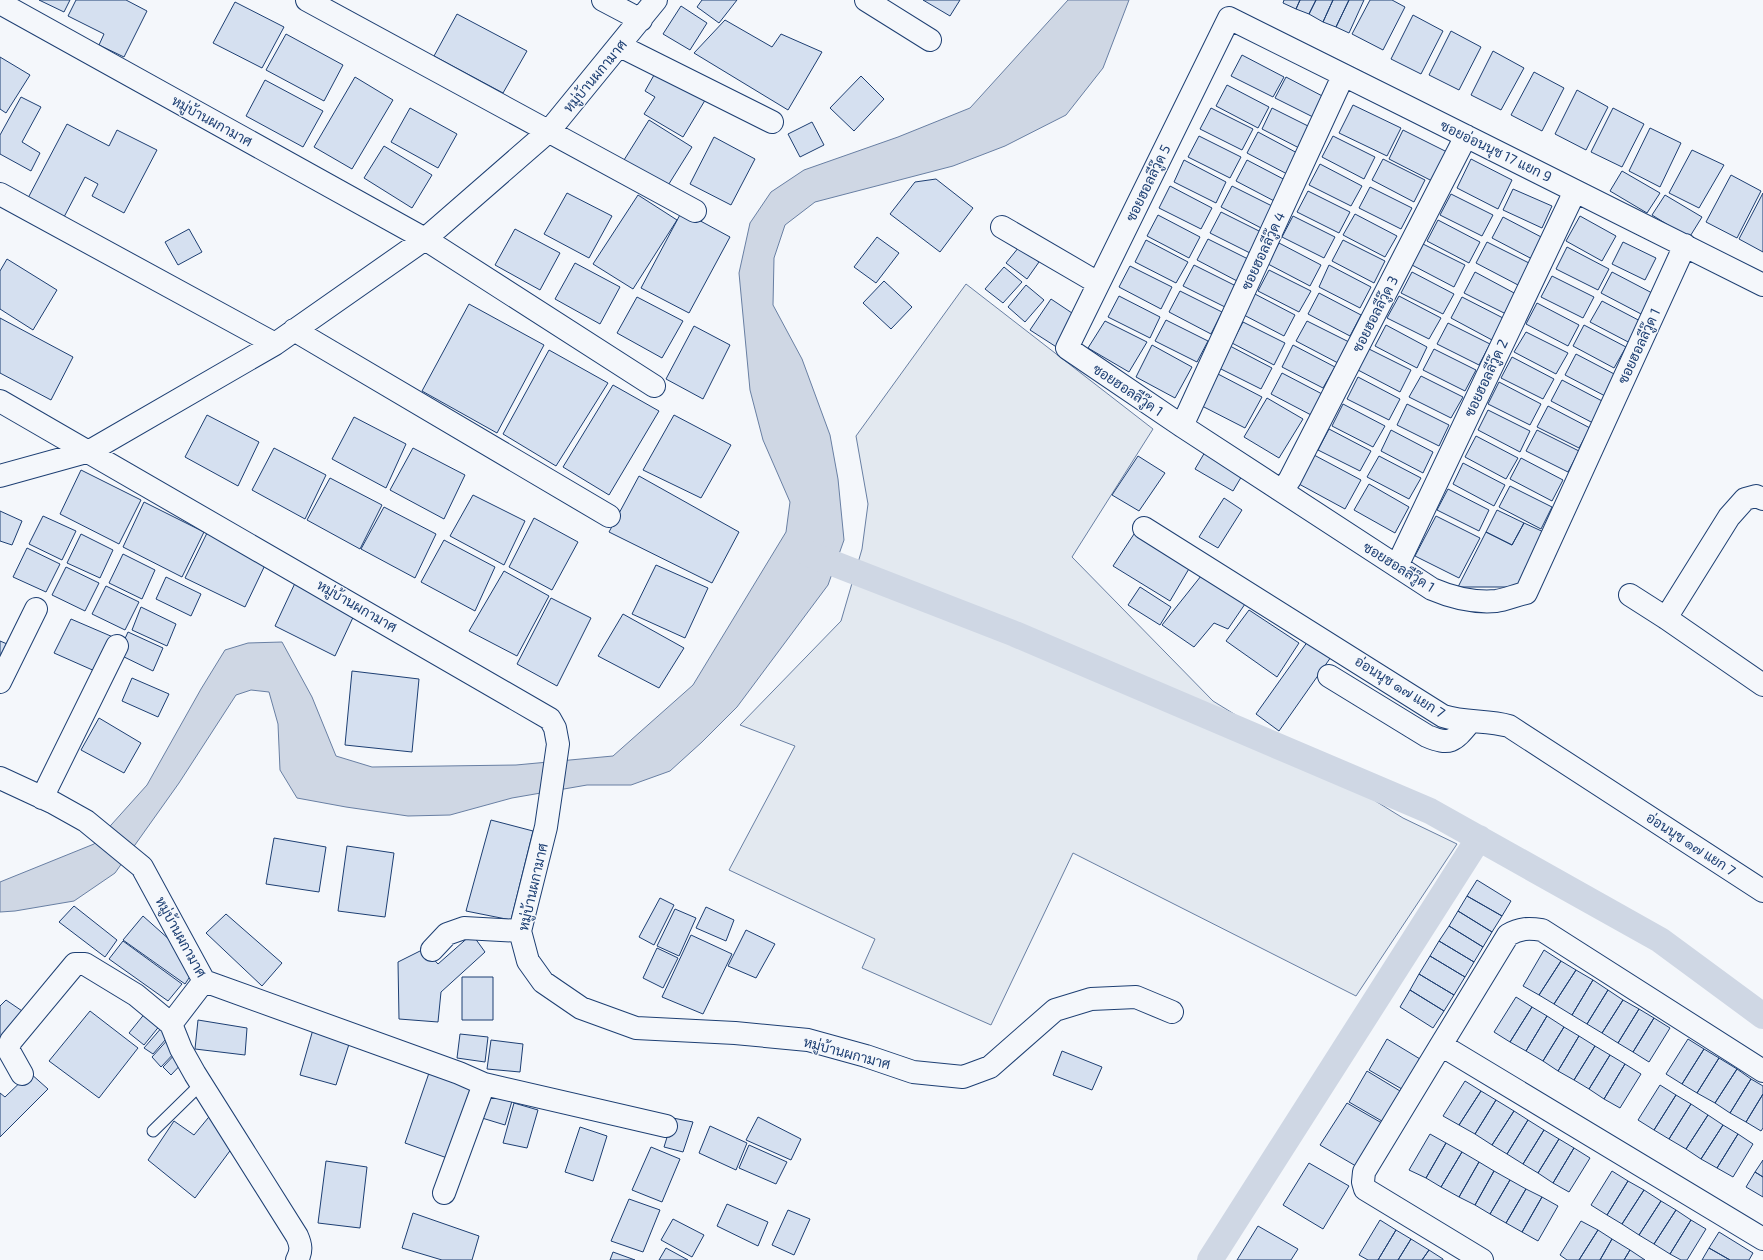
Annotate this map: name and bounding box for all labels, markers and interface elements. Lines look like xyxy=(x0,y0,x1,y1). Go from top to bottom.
street label: หมู่บ้านผกามาศ xyxy=(559,36,631,117)
street label: หมู่บ้านผกามาศ xyxy=(168,91,256,151)
street label: ซอยอ่อนนุช 17 แยก 9 xyxy=(1437,116,1555,187)
street label: ซอยฮอลลีวู๊ด 5 xyxy=(1122,142,1175,225)
street label: ซอยฮอลลีวู๊ด 4 xyxy=(1237,209,1290,293)
street label: ซอยฮอลลีวู๊ด 3 xyxy=(1348,273,1403,356)
street label: ซอยฮอลลีวู๊ด 1 xyxy=(1614,305,1665,387)
street label: ซอยฮอลลีวู๊ด 2 xyxy=(1460,336,1513,420)
street label: ซอยฮอลลีวู๊ด 1 xyxy=(1089,360,1167,421)
street label: ซอยฮอลลีวู๊ด 1 xyxy=(1359,538,1438,597)
street label: หมู่บ้านผกามาศ xyxy=(313,576,400,637)
street label: อ่อนนุช ๑๗ แยก 7 xyxy=(1351,652,1449,723)
street label: อ่อนนุช ๑๗ แยก 7 xyxy=(1642,808,1739,881)
street label: หมู่บ้านผกามาศ xyxy=(514,841,553,933)
street label: หมู่บ้านผกามาศ xyxy=(151,893,211,981)
street label: หมู่บ้านผกามาศ xyxy=(801,1033,893,1074)

